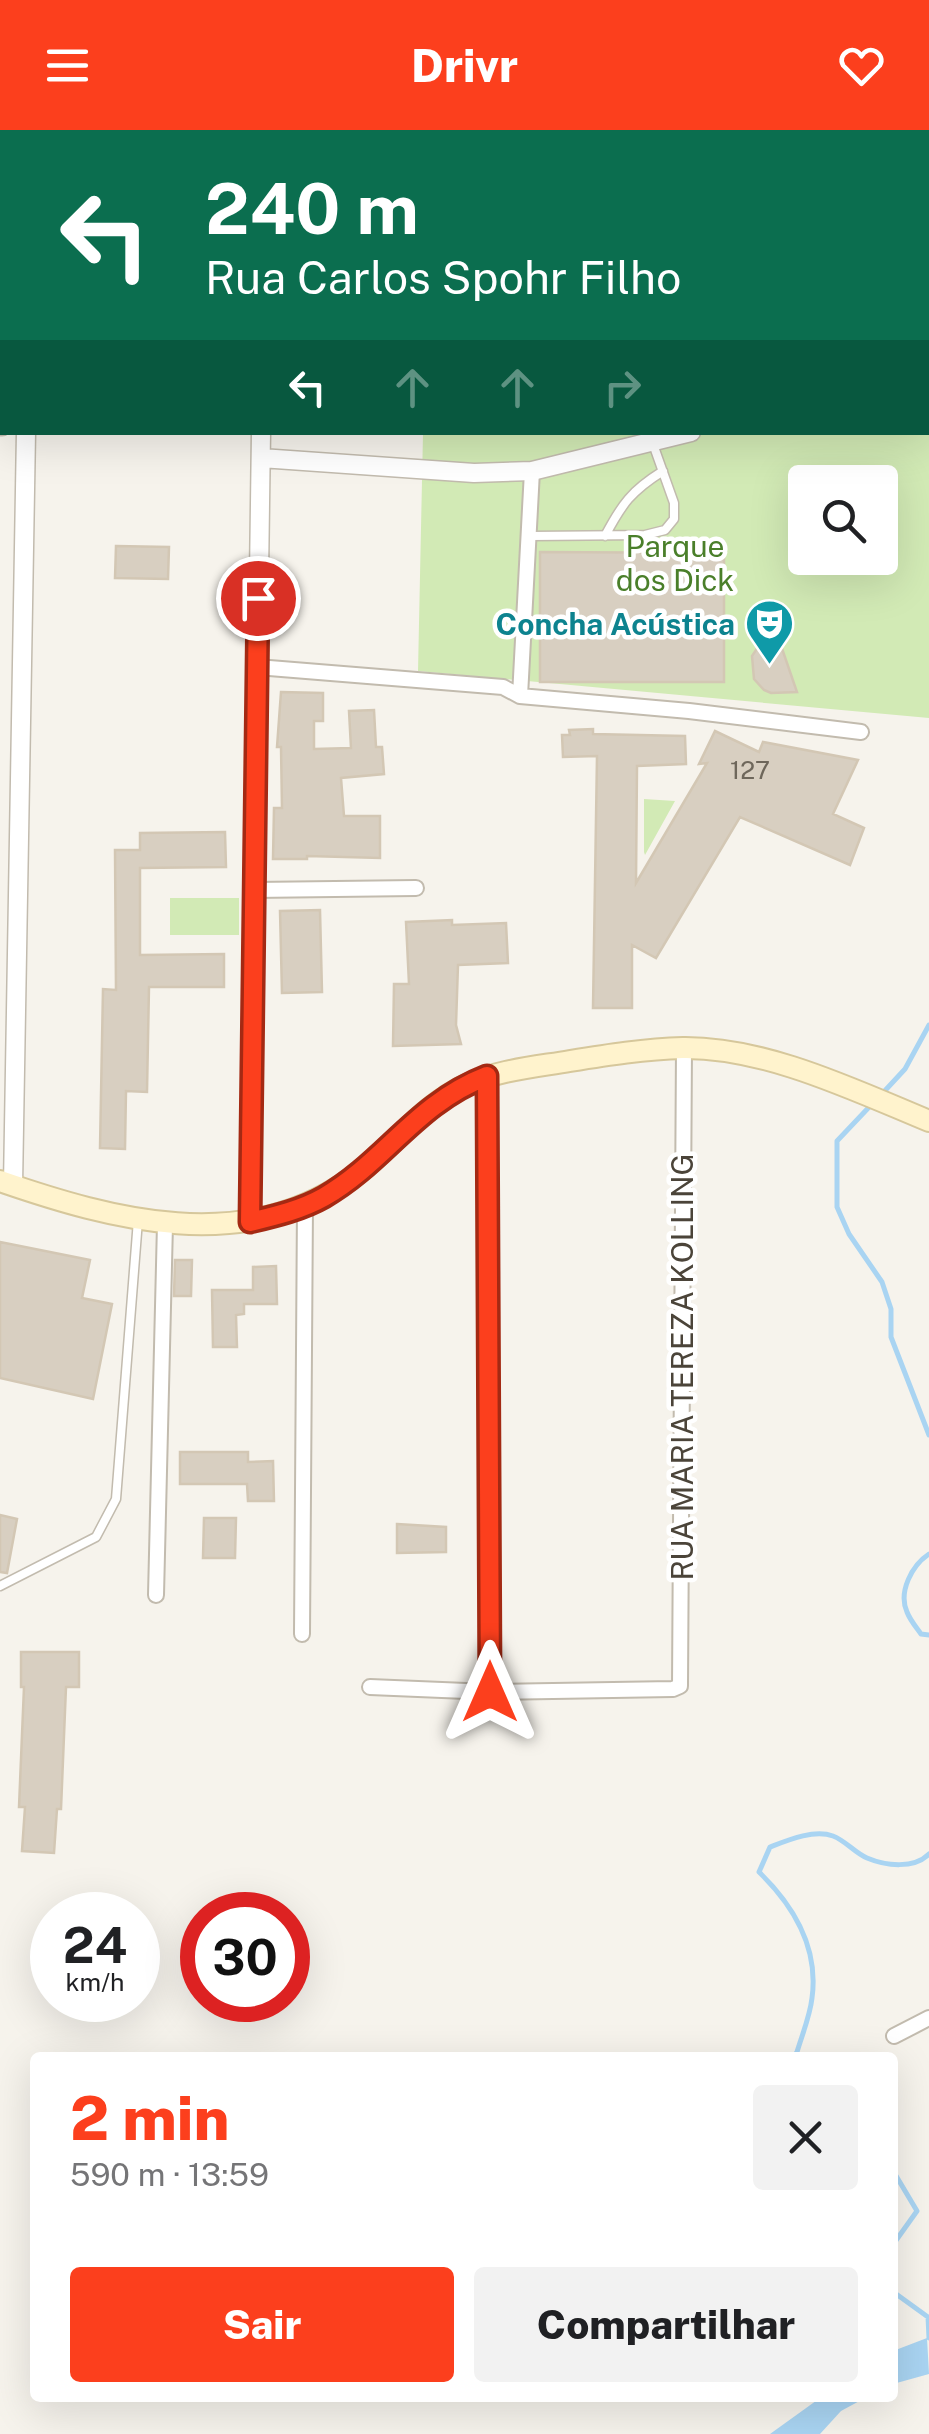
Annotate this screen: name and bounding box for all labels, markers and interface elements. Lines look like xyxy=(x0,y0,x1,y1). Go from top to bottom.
icon: menu xyxy=(40,38,95,93)
icon: heart xyxy=(834,38,889,93)
text: Drivr xyxy=(411,39,518,92)
text: 240 m xyxy=(205,167,419,250)
icon: left xyxy=(40,170,170,300)
text: Rua Carlos Spohr Filho xyxy=(205,251,681,304)
icon: left xyxy=(280,360,335,415)
icon: ahead xyxy=(385,360,440,415)
icon: ahead xyxy=(490,360,545,415)
icon: right xyxy=(595,360,650,415)
map controls xyxy=(788,465,898,575)
button: search xyxy=(788,465,898,575)
park label: Parque dos Dick xyxy=(616,528,734,598)
pin xyxy=(216,556,301,641)
icon: arrive xyxy=(231,571,286,626)
theatre icon: Concha Acústica xyxy=(744,598,796,666)
place label: Concha Acústica xyxy=(496,606,735,642)
house number: 127 xyxy=(730,755,770,785)
street label: RUA MARIA TEREZA KOLLING xyxy=(664,1153,700,1581)
position arrow xyxy=(438,1640,542,1744)
speed limit sign: 30 xyxy=(180,1892,310,2022)
text: 24 xyxy=(63,1915,127,1974)
text: km/h xyxy=(66,1967,124,1997)
text: 2 min xyxy=(70,2083,229,2154)
button: close xyxy=(753,2085,858,2190)
text: 590 m · 13:59 xyxy=(70,2156,269,2193)
button: Sair xyxy=(70,2267,454,2382)
button: Compartilhar xyxy=(474,2267,858,2382)

